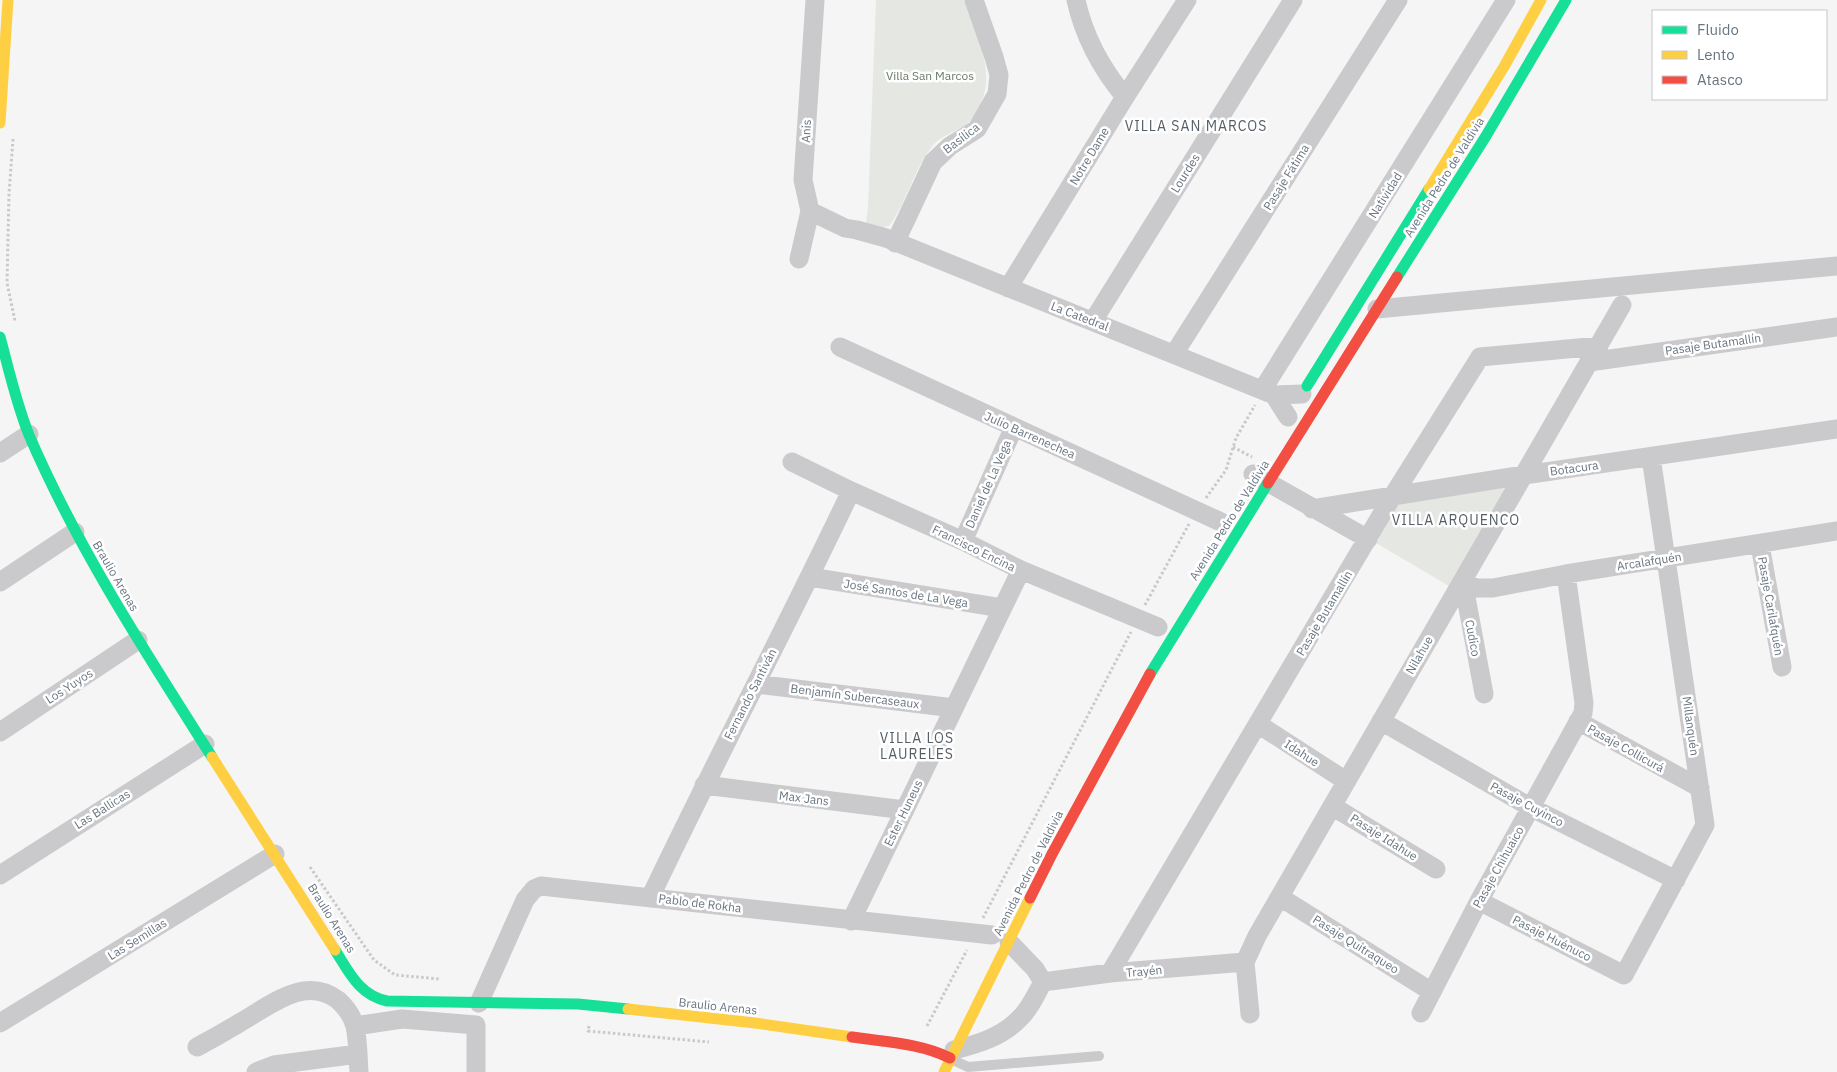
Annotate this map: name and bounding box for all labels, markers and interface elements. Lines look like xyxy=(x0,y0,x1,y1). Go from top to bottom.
legend xyxy=(1652,10,1827,100)
text: Fluido xyxy=(1697,20,1739,39)
text: Lento xyxy=(1697,45,1735,64)
park label: Villa San Marcos xyxy=(886,68,974,83)
text: Atasco xyxy=(1697,70,1743,89)
street label: Avenida Pedro de Valdivia xyxy=(1401,114,1487,240)
district label: VILLA SAN MARCOS xyxy=(1125,117,1267,135)
street label: Anis xyxy=(798,119,814,143)
street label: Basílica xyxy=(940,119,983,157)
street label: Notre Dame xyxy=(1066,124,1112,188)
street label: Pasaje Fátima xyxy=(1260,141,1313,213)
street label: Lourdes xyxy=(1167,151,1203,195)
street label: Natividad xyxy=(1365,169,1405,221)
street label: La Catedral xyxy=(1049,298,1111,334)
street label: Pasaje Butamallín xyxy=(1664,330,1762,358)
street label: Julio Barrenechea xyxy=(982,408,1078,462)
street label: Daniel de La Vega xyxy=(962,437,1014,530)
street label: Avenida Pedro de Valdivia xyxy=(1186,457,1272,583)
street label: Botacura xyxy=(1549,457,1600,479)
district label: VILLA ARQUENCO xyxy=(1392,511,1520,529)
street label: Francisco Encina xyxy=(930,521,1018,575)
street label: Braulio Arenas xyxy=(90,538,142,614)
street label: Arcalafquén xyxy=(1616,548,1682,574)
street label: Pasaje Carilafquén xyxy=(1755,555,1787,657)
street label: Pasaje Butamallín xyxy=(1293,568,1355,658)
street label: José Santos de La Vega xyxy=(843,576,970,610)
street label: Cudico xyxy=(1462,618,1484,658)
street label: Nilahue xyxy=(1402,633,1436,677)
street label: Fernando Santiván xyxy=(721,646,779,742)
street label: Los Yuyos xyxy=(43,665,96,707)
street label: Benjamín Subercaseaux xyxy=(790,681,920,711)
street label: Millanquén xyxy=(1679,695,1703,757)
street label: Pasaje Collicurá xyxy=(1585,721,1668,776)
district label: VILLA LOS LAURELES xyxy=(880,729,954,763)
street label: Idahue xyxy=(1282,736,1322,770)
street label: Ester Huneus xyxy=(880,777,926,849)
street label: Pasaje Cuyinco xyxy=(1488,778,1567,830)
street label: Las Ballicas xyxy=(71,786,133,832)
street label: Max Jans xyxy=(778,787,830,809)
street label: Avenida Pedro de Valdivia xyxy=(990,807,1066,938)
street label: Pasaje Idahue xyxy=(1348,810,1421,864)
street label: Pasaje Chihuaico xyxy=(1469,823,1527,911)
street label: Braulio Arenas xyxy=(305,881,359,956)
street label: Pablo de Rokha xyxy=(658,890,743,916)
street label: Pasaje Quitraqueo xyxy=(1310,912,1402,977)
street label: Pasaje Huénuco xyxy=(1510,912,1594,964)
street label: Las Semillas xyxy=(105,915,169,963)
street label: Trayén xyxy=(1125,962,1163,980)
street label: Braulio Arenas xyxy=(678,994,758,1018)

